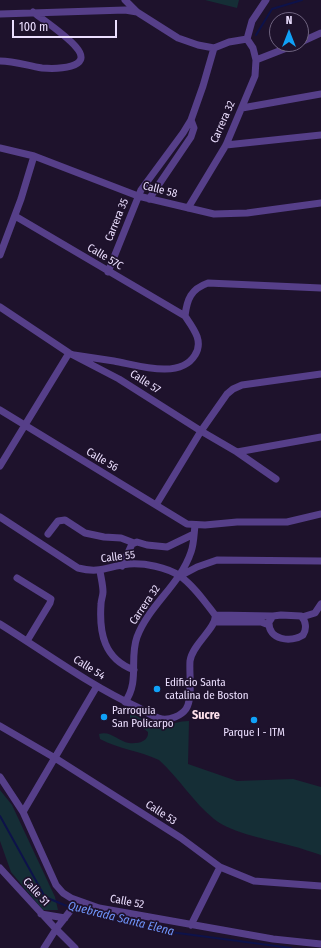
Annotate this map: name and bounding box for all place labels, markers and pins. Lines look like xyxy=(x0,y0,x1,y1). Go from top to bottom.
place label: Edificio Santa catalina de Boston xyxy=(165,676,249,702)
marker: Edificio Santa catalina de Boston xyxy=(152,684,162,694)
place label: Parroquia San Policarpo xyxy=(112,704,174,730)
marker: Parroquia San Policarpo xyxy=(99,712,109,722)
marker: Parque I - ITM xyxy=(249,715,259,725)
place label: Parque I - ITM xyxy=(223,726,285,740)

